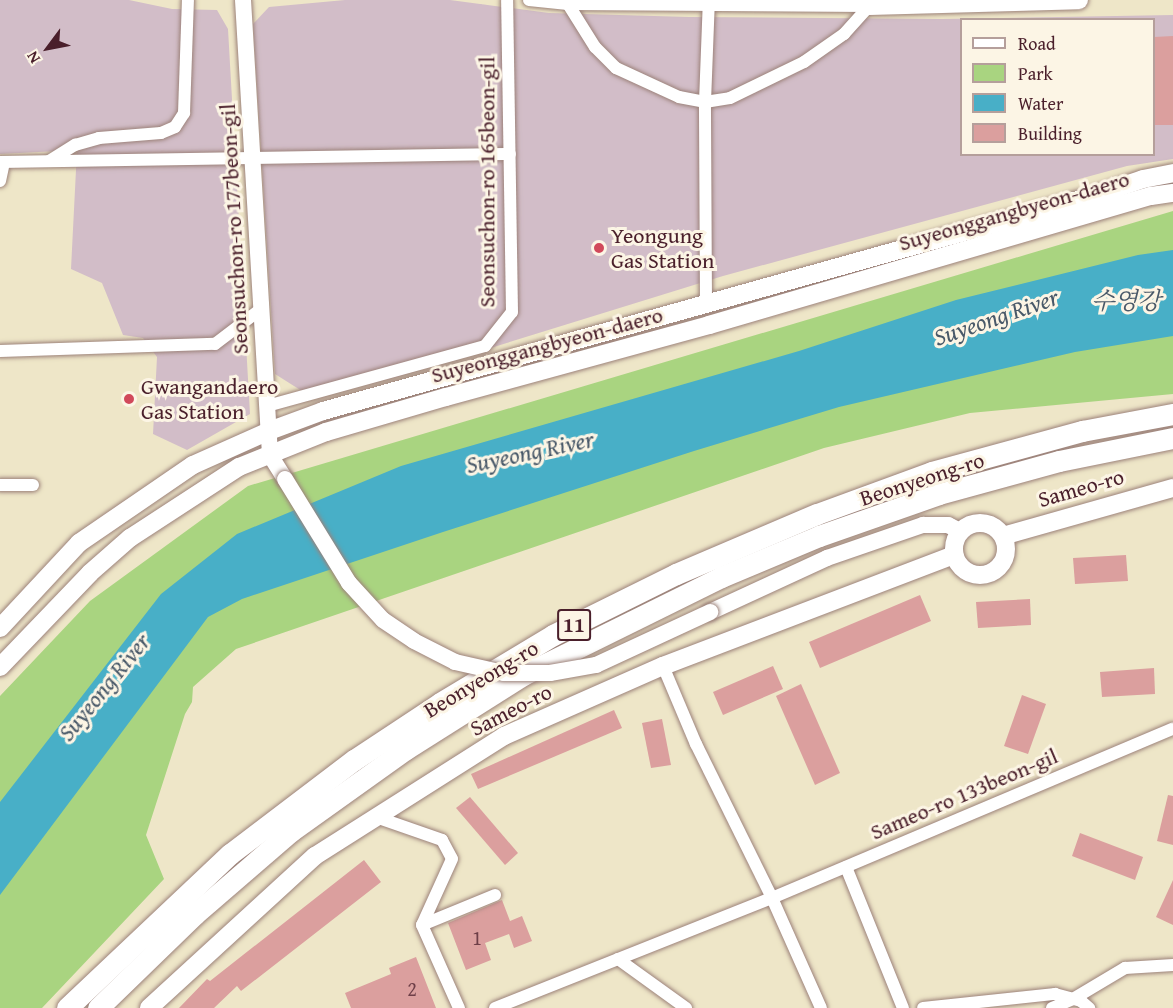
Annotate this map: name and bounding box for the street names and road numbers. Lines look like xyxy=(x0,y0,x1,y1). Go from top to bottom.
street label: Seonsuchon-ro 165beon-gil xyxy=(474,57,500,307)
street label: Seonsuchon-ro 177beon-gil xyxy=(214,103,254,355)
street label: Suyeonggangbyeon-daero xyxy=(896,165,1132,257)
street label: Suyeonggangbyeon-daero xyxy=(428,301,666,389)
street label: Beonyeong-ro xyxy=(856,446,988,512)
street label: Sameo-ro xyxy=(1035,463,1127,513)
road number: 11 xyxy=(556,607,592,643)
street label: Beonyeong-ro xyxy=(419,634,543,724)
street label: Sameo-ro xyxy=(466,678,556,742)
street label: Sameo-ro 133beon-gil xyxy=(866,743,1062,845)

